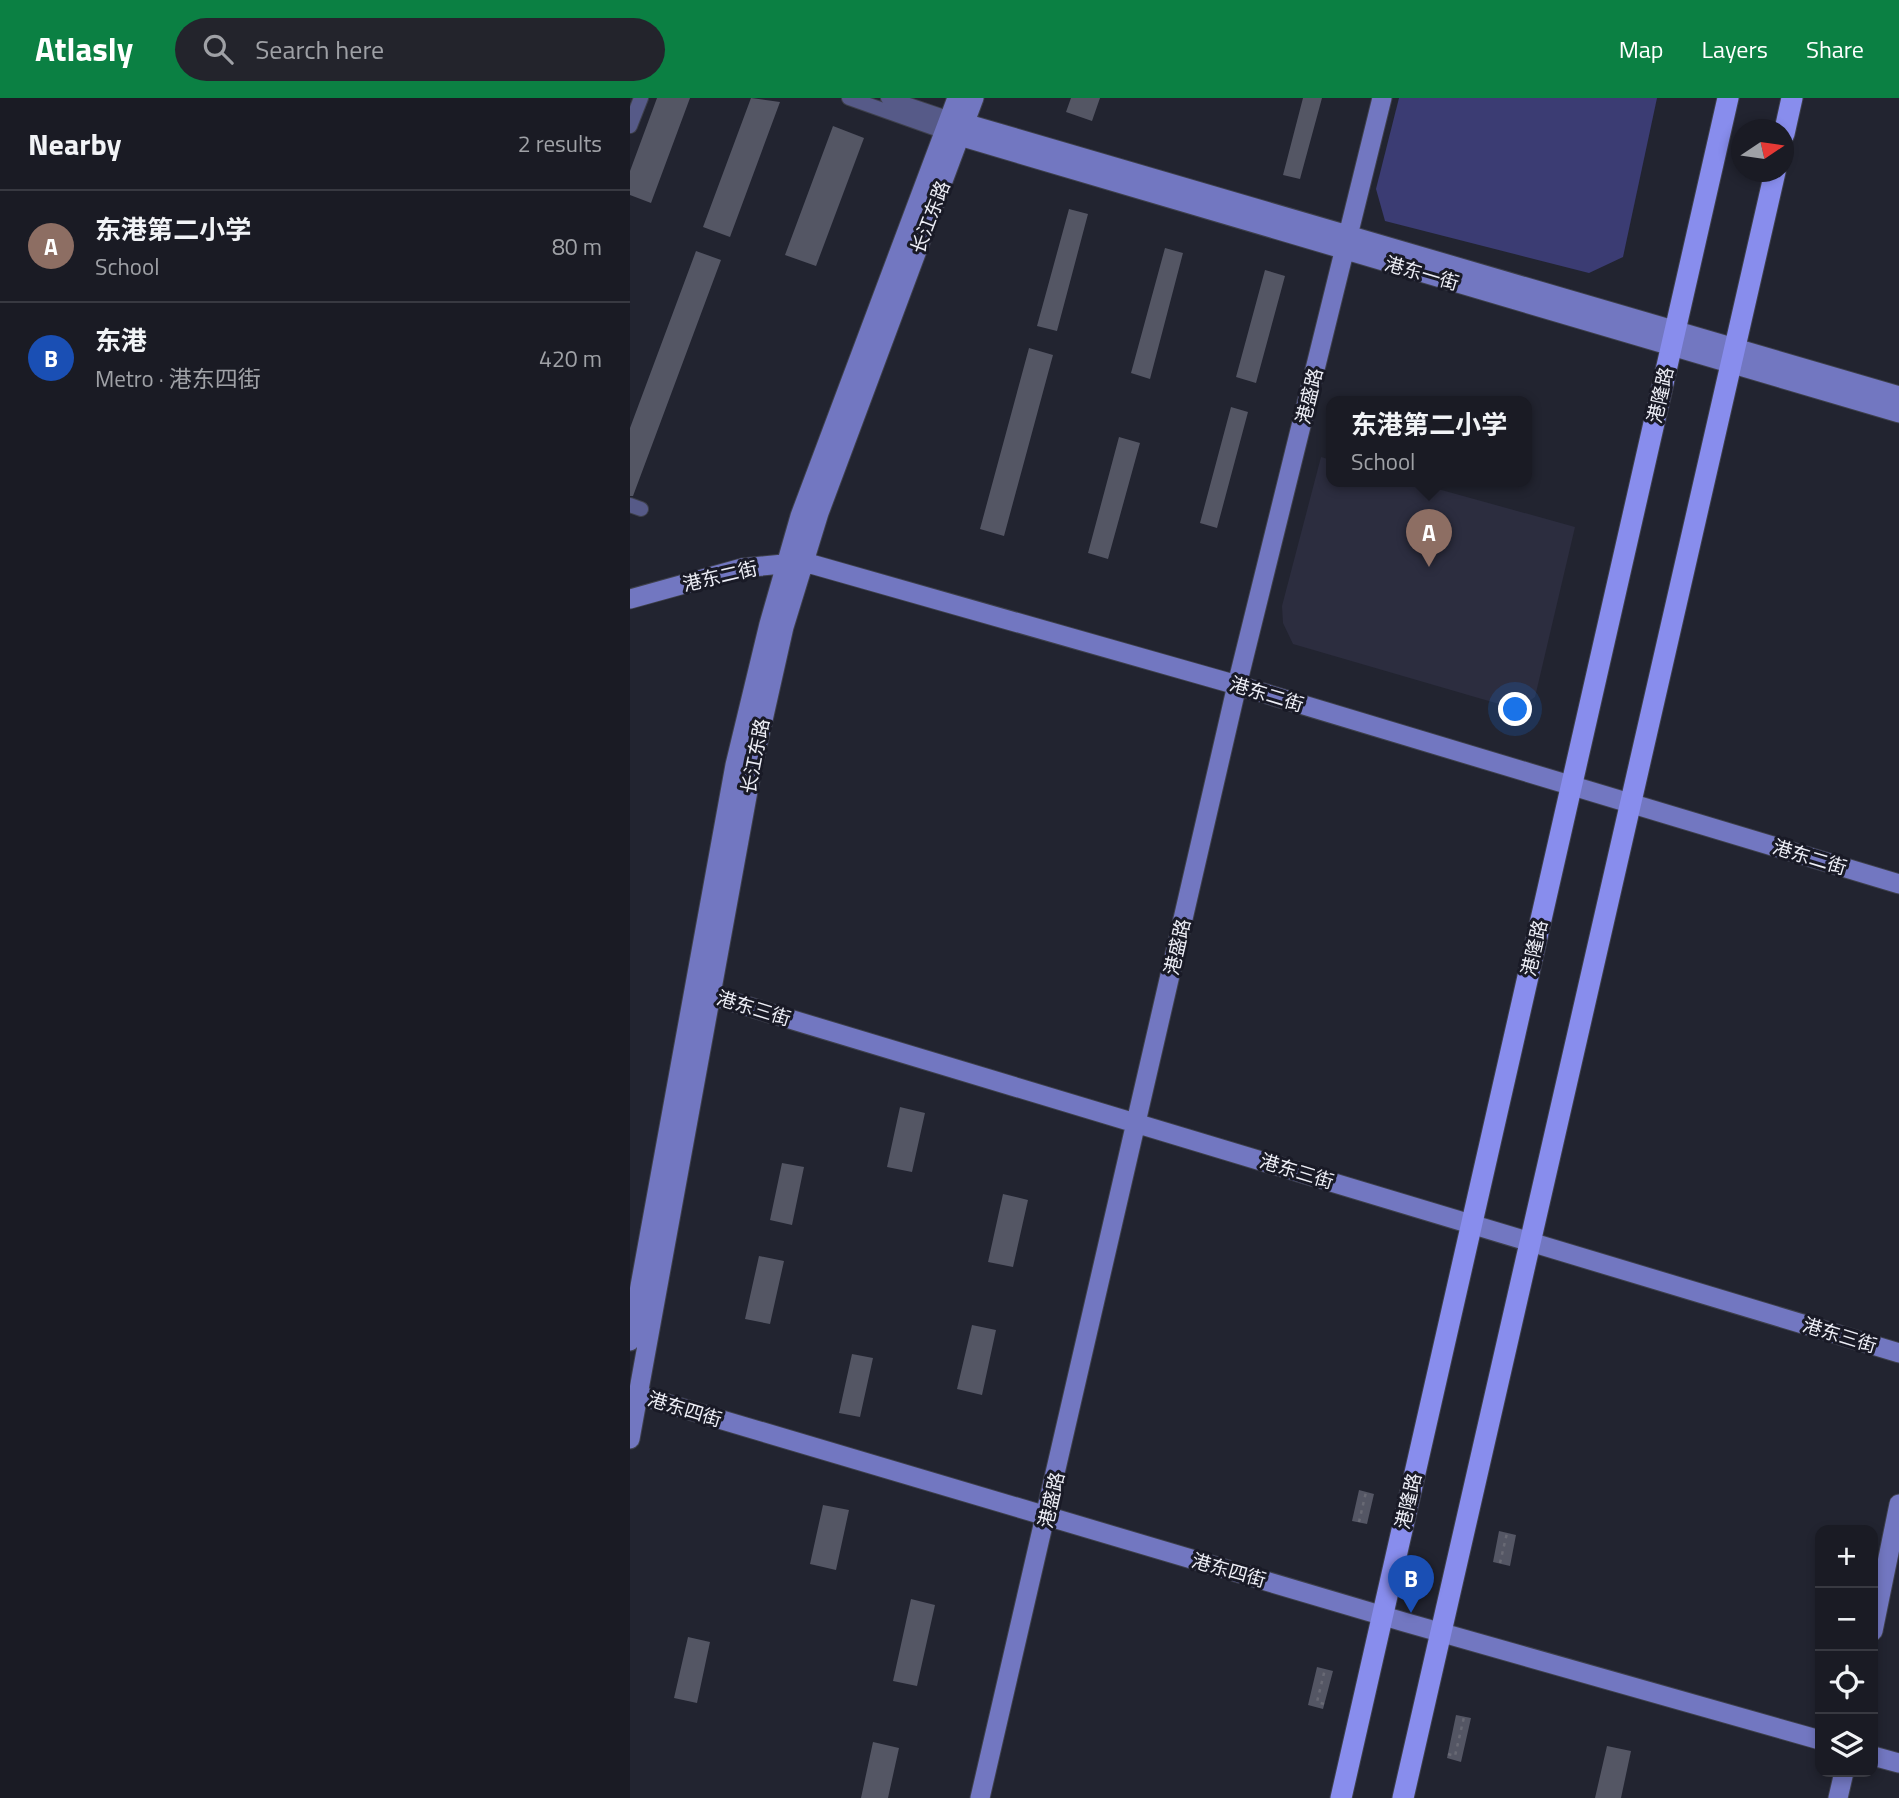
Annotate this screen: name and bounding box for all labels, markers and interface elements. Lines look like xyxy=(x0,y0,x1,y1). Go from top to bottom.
search box xyxy=(175,18,665,81)
text: Atlasly xyxy=(35,24,133,74)
icon: search xyxy=(199,30,237,68)
text: Search here xyxy=(255,30,384,69)
text: Map xyxy=(1619,31,1664,67)
text: Layers xyxy=(1702,31,1768,67)
text: Share xyxy=(1806,31,1864,67)
north arrow xyxy=(1731,119,1794,182)
text: Nearby xyxy=(28,121,121,167)
text: 2 results xyxy=(518,126,602,161)
street label: 长江东路 xyxy=(902,176,957,258)
text: 东港第二小学 xyxy=(95,210,251,249)
text: A xyxy=(44,229,58,264)
text: 80 m xyxy=(552,229,602,264)
street label: 港东一街 xyxy=(1382,248,1463,297)
text: School xyxy=(95,249,159,284)
text: 东港 xyxy=(95,321,147,360)
text: B xyxy=(44,341,58,376)
text: 420 m xyxy=(539,341,602,376)
text: Metro · 港东四街 xyxy=(95,361,261,396)
street label: 港隆路 xyxy=(1639,364,1680,426)
street label: 港盛路 xyxy=(1288,365,1329,427)
popup xyxy=(1326,396,1532,487)
text: 东港第二小学 xyxy=(1351,405,1507,444)
text: School xyxy=(1351,444,1415,479)
pin: A xyxy=(1406,509,1452,567)
street label: 港东二街 xyxy=(680,553,760,598)
street label: 港东二街 xyxy=(1227,669,1308,719)
your location xyxy=(1498,692,1532,726)
street label: 长江东路 xyxy=(733,716,776,796)
street label: 港东二街 xyxy=(1770,832,1851,882)
street label: 港盛路 xyxy=(1156,916,1197,978)
street label: 港隆路 xyxy=(1513,917,1554,979)
street label: 港东三街 xyxy=(714,983,795,1033)
street label: 港东三街 xyxy=(1257,1146,1338,1196)
street label: 港东三街 xyxy=(1800,1310,1881,1360)
street label: 港东四街 xyxy=(645,1384,726,1434)
street label: 港盛路 xyxy=(1030,1469,1071,1531)
street label: 港隆路 xyxy=(1387,1470,1428,1532)
map controls xyxy=(1815,1525,1878,1777)
button: + xyxy=(1815,1525,1878,1588)
street label: 港东四街 xyxy=(1189,1545,1270,1594)
pin: B xyxy=(1388,1555,1434,1613)
button: − xyxy=(1815,1588,1878,1651)
button: locate xyxy=(1815,1651,1878,1714)
button: layers xyxy=(1815,1714,1878,1777)

